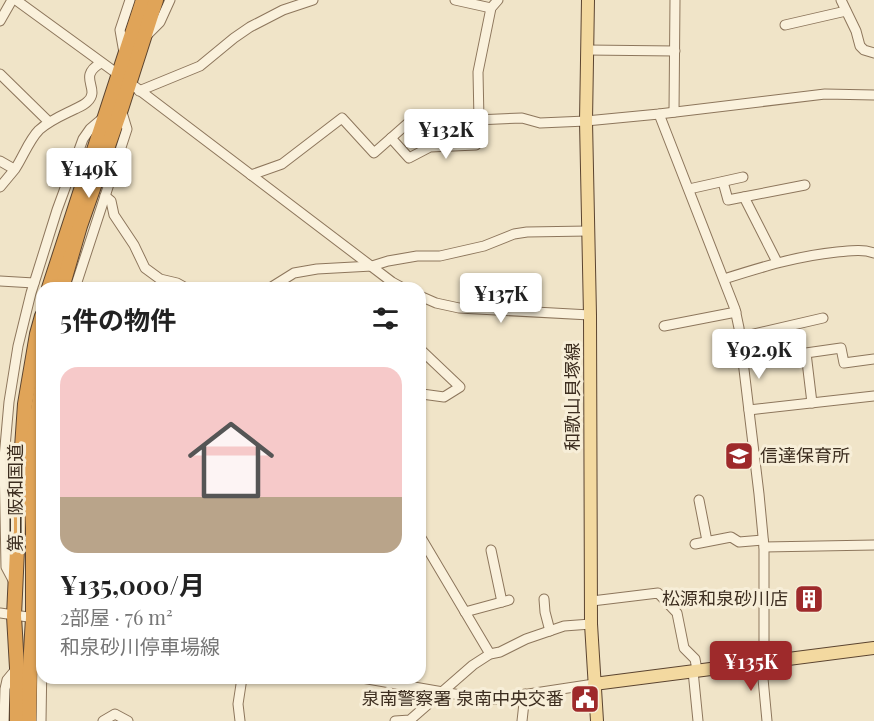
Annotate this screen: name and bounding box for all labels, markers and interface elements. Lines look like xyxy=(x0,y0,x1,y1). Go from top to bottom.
pin: ¥132K xyxy=(404,109,488,160)
text: ¥132K xyxy=(418,115,474,142)
pin: ¥149K xyxy=(47,148,131,199)
text: ¥149K xyxy=(60,154,118,181)
pin: ¥137K xyxy=(459,273,543,324)
text: ¥137K xyxy=(474,279,528,306)
text: 5件の物件 xyxy=(60,302,176,337)
icon: filters xyxy=(369,302,402,335)
pin: ¥92.9K xyxy=(710,329,808,380)
text: ¥92.9K xyxy=(726,335,792,362)
street label: 和歌山貝塚線 xyxy=(560,343,584,451)
icon: home xyxy=(177,406,285,514)
school or university icon: 信達保育所 xyxy=(723,440,755,472)
place label: 信達保育所 xyxy=(760,443,850,467)
street label: 第二阪和国道 xyxy=(3,444,27,552)
text: ¥135,000/月 xyxy=(60,567,205,602)
building icon: 松源和泉砂川店 xyxy=(793,583,825,615)
place label: 松源和泉砂川店 xyxy=(662,586,788,610)
text: 2部屋 · 76 m² xyxy=(60,603,173,630)
text: 和泉砂川停車場線 xyxy=(60,632,220,659)
pin: ¥135K xyxy=(709,641,793,692)
text: ¥135K xyxy=(724,647,778,674)
public building icon: 泉南警察署 泉南中央交番 xyxy=(569,683,601,715)
place label: 泉南警察署 泉南中央交番 xyxy=(362,686,564,710)

